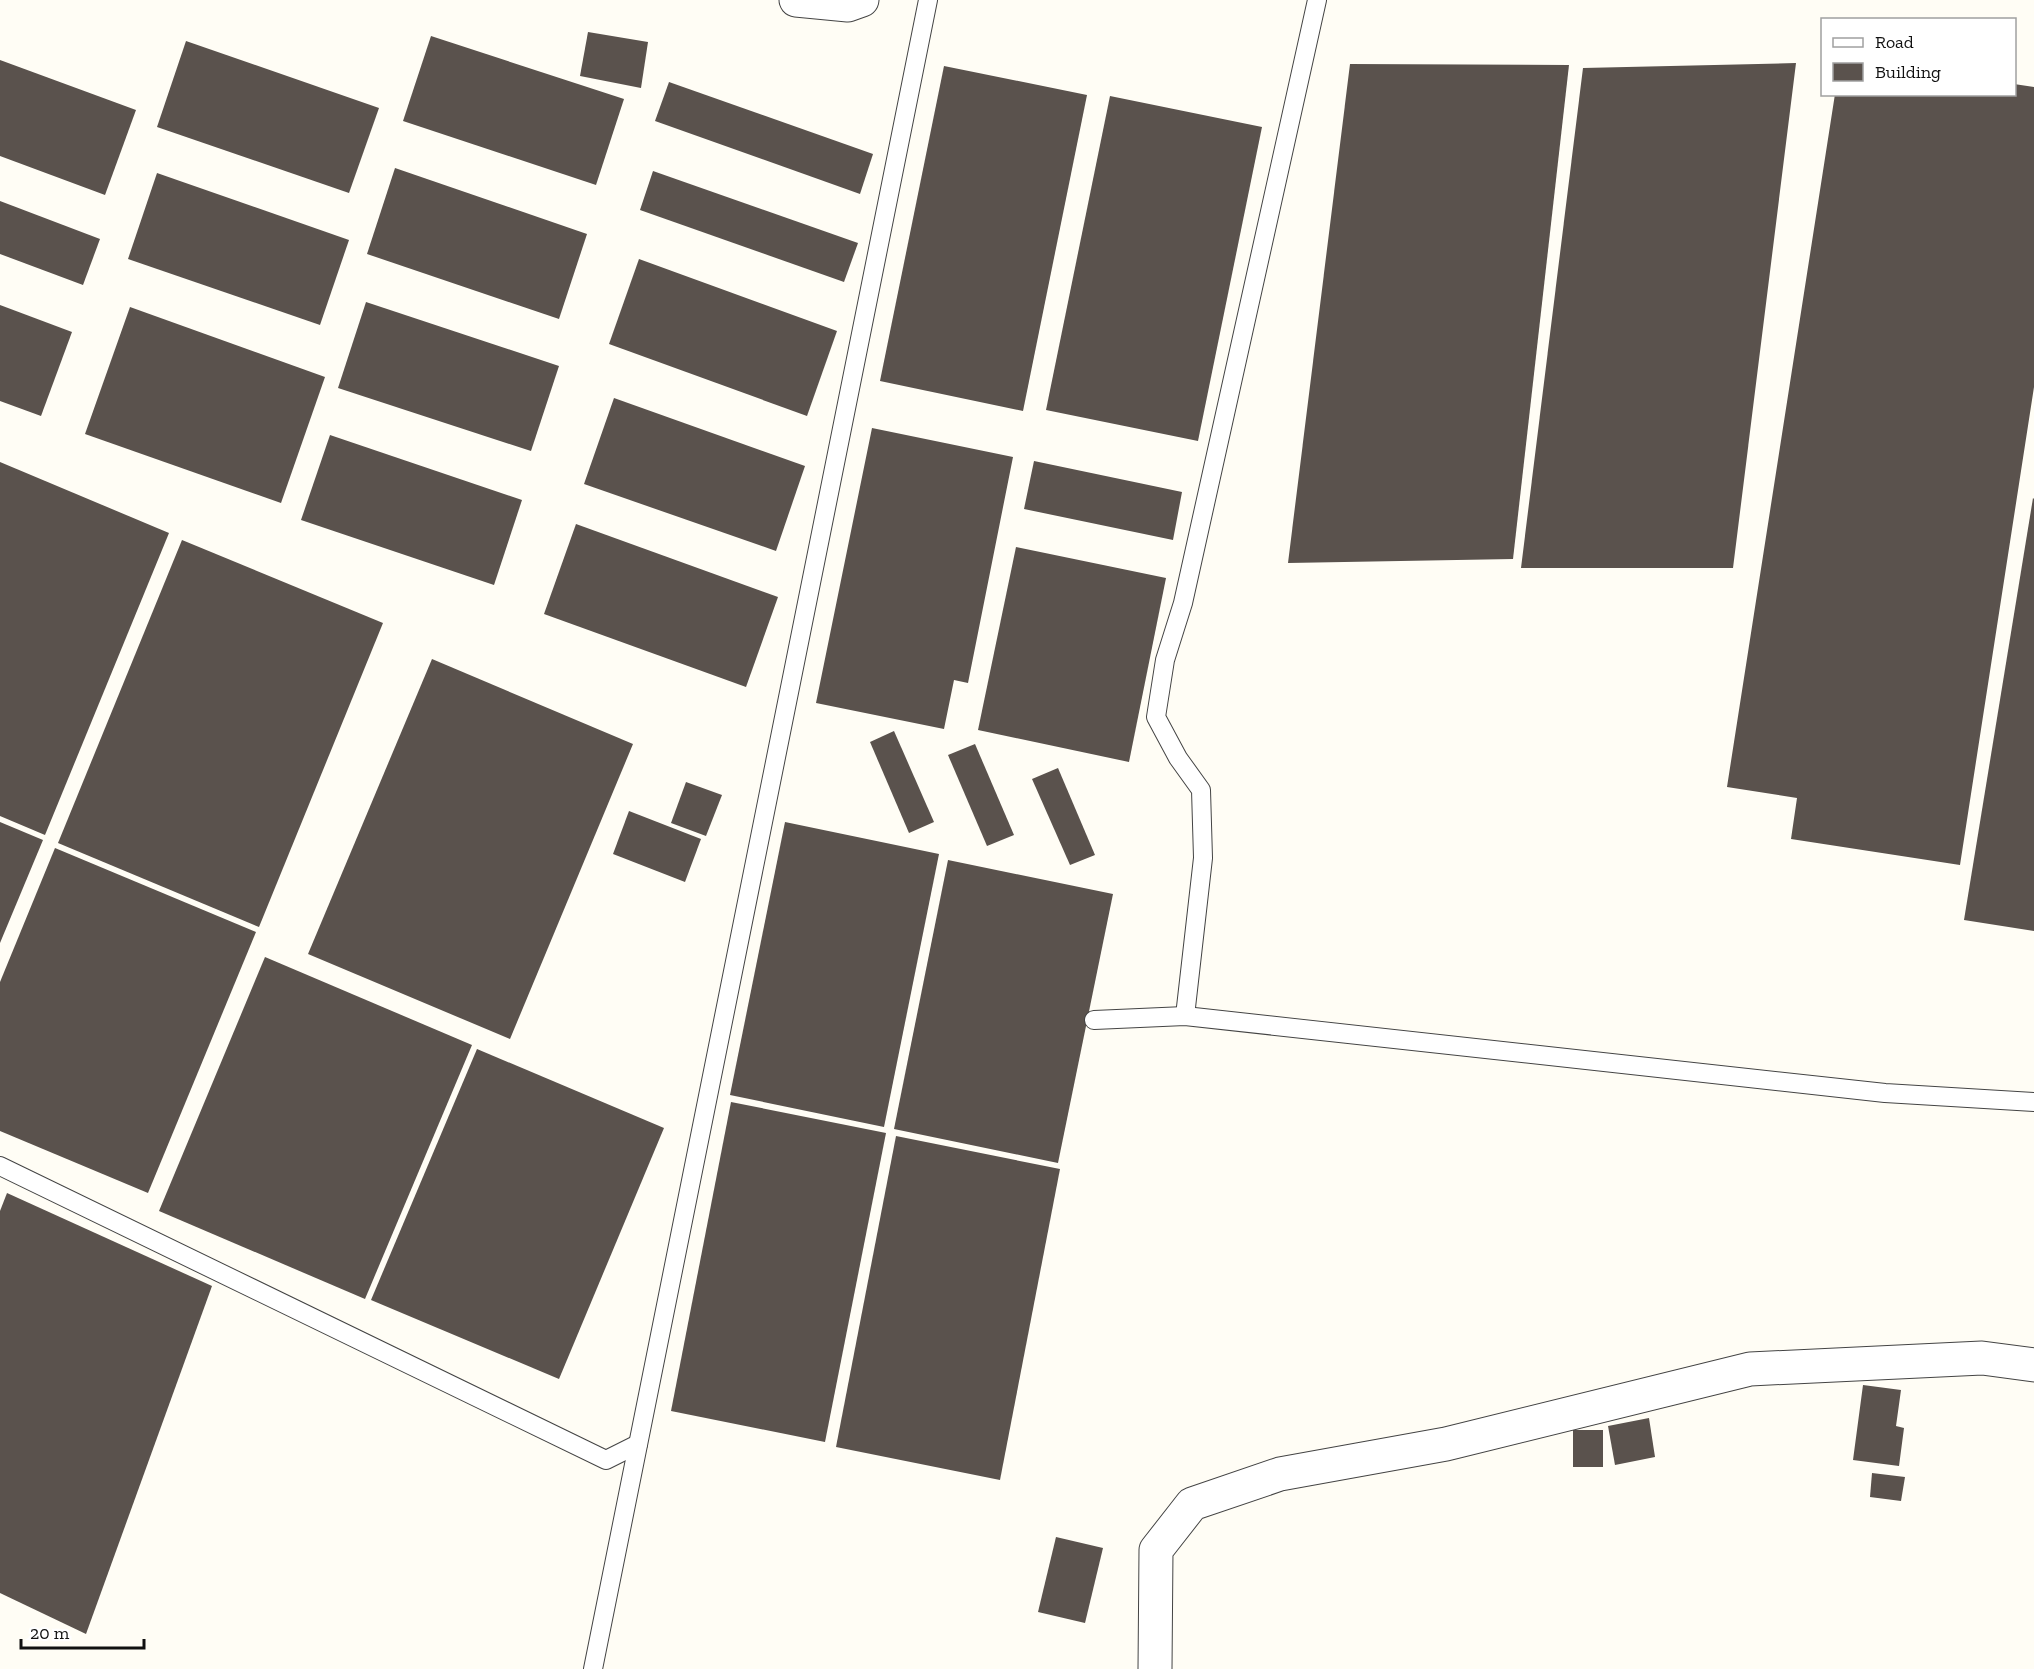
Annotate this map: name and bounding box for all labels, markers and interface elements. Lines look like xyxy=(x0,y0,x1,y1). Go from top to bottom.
legend xyxy=(1821,18,2016,96)
text: Road xyxy=(1875,31,1914,53)
text: Building xyxy=(1875,61,1941,83)
scale bar xyxy=(21,1612,144,1650)
text: 20 m xyxy=(30,1622,70,1644)

